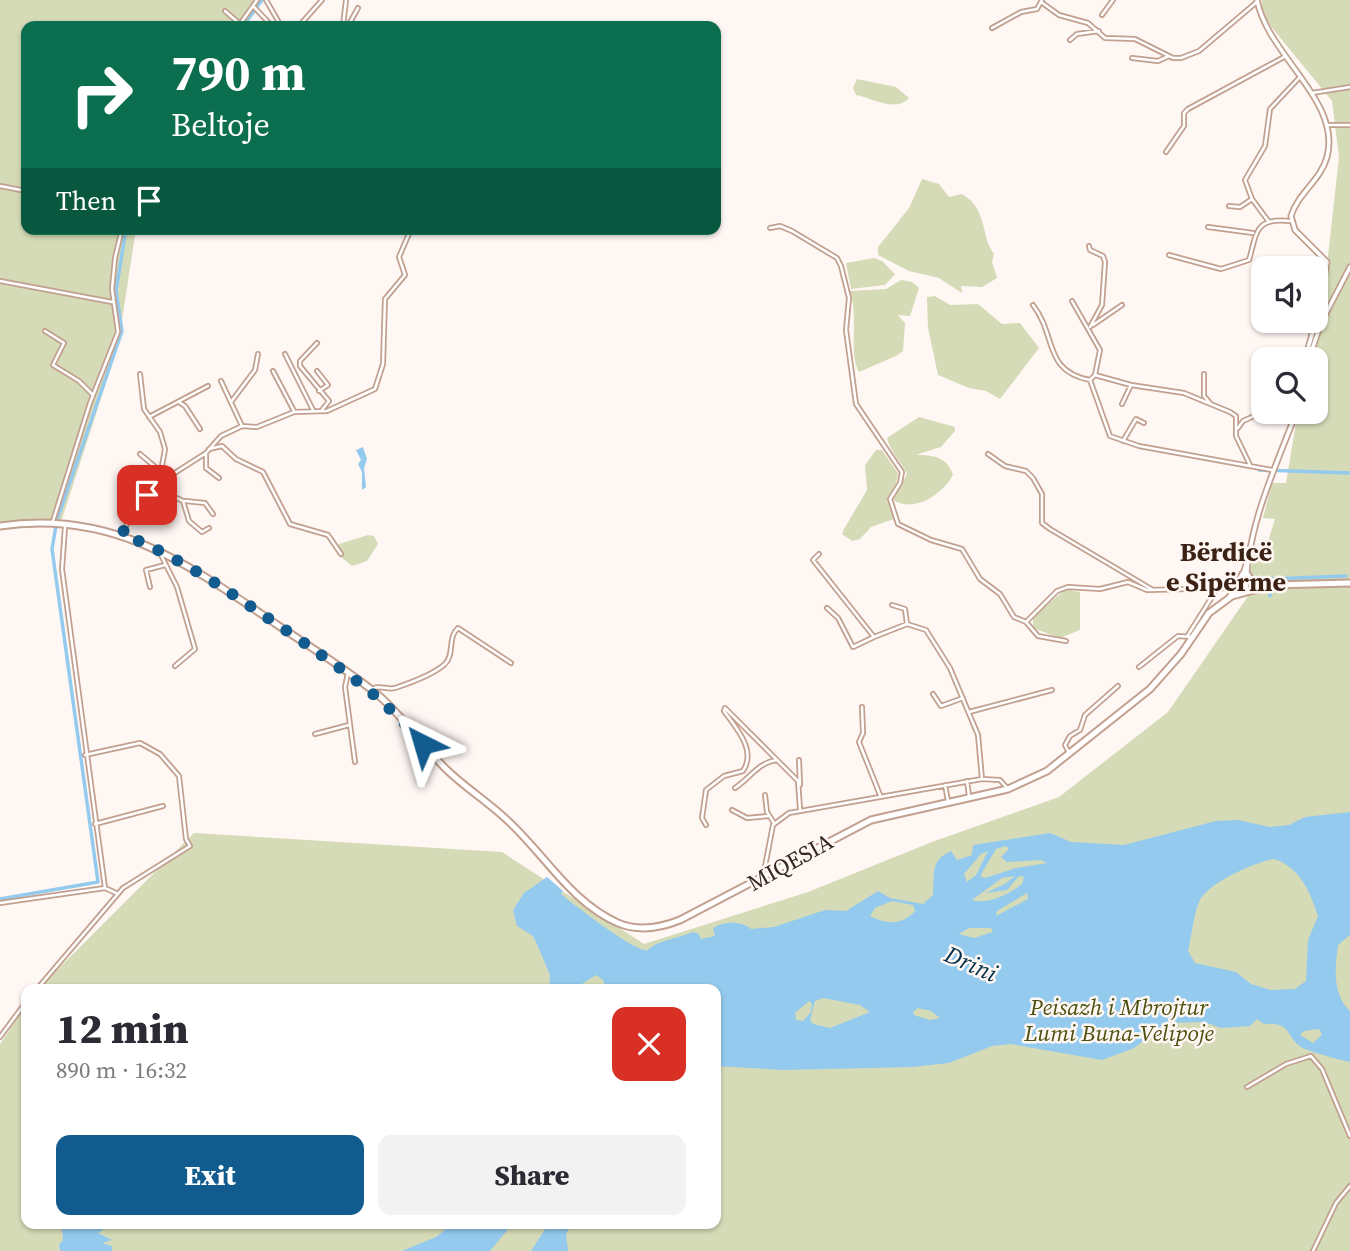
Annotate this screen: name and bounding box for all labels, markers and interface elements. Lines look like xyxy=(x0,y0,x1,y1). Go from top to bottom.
text: 790 m xyxy=(171,39,306,106)
icon: right xyxy=(56,49,147,140)
text: Beltoje xyxy=(171,103,270,147)
icon: arrive xyxy=(130,182,168,220)
text: Then xyxy=(56,183,116,219)
map controls xyxy=(1251,256,1328,424)
button: sound xyxy=(1251,256,1328,333)
button: search xyxy=(1251,347,1328,424)
pin xyxy=(117,465,177,525)
icon: arrive xyxy=(128,476,166,514)
district label: Bërdicë e Sipërme xyxy=(1166,534,1286,600)
position arrow xyxy=(386,707,460,781)
street label: MIQESIA xyxy=(741,825,839,899)
water label: Drini xyxy=(939,937,1003,990)
park label: Peisazh i Mbrojtur Lumi Buna-Velipoje xyxy=(1023,991,1214,1049)
text: 12 min xyxy=(56,999,189,1057)
button: close xyxy=(612,1007,686,1081)
text: 890 m · 16:32 xyxy=(56,1054,187,1086)
button: Exit xyxy=(56,1135,364,1215)
button: Share xyxy=(378,1135,686,1215)

